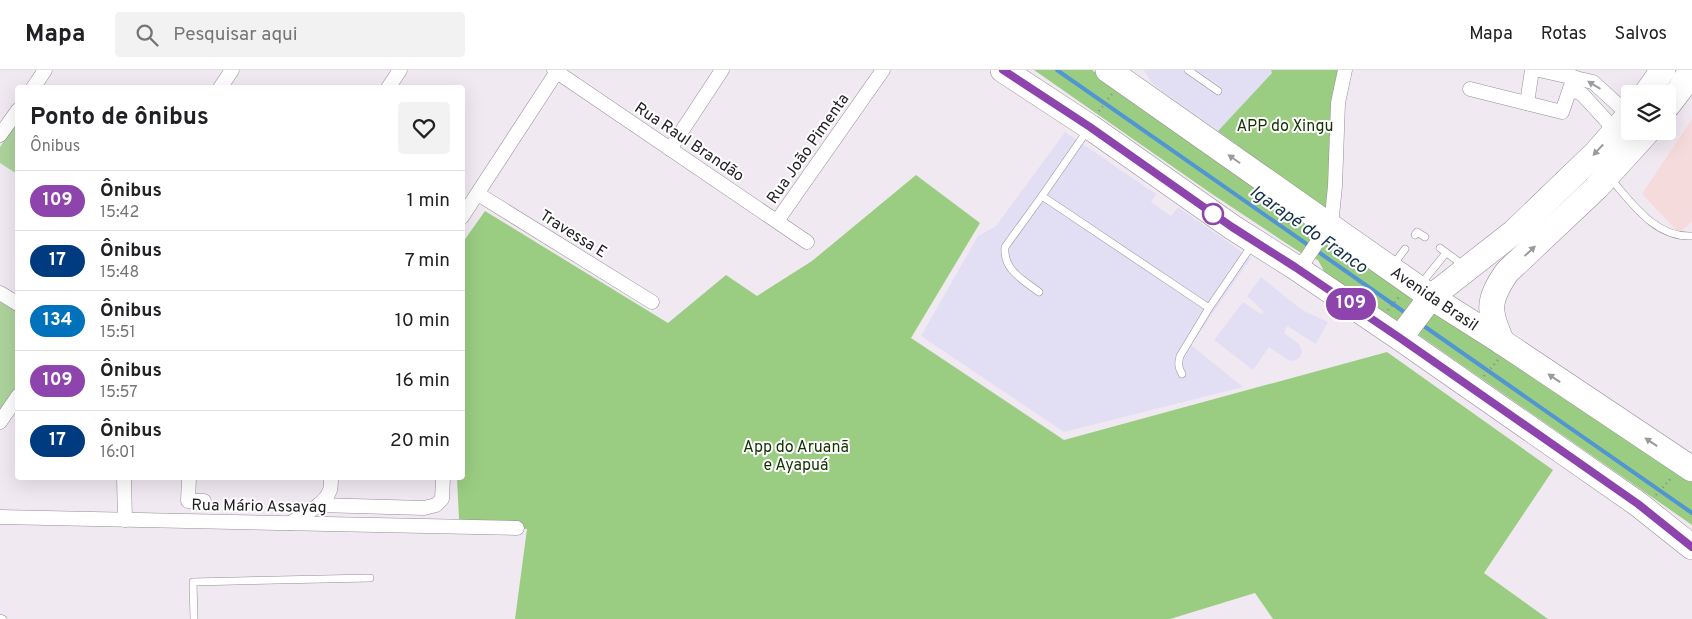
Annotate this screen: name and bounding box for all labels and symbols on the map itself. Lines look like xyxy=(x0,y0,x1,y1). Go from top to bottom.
one-way arrow xyxy=(1587,80,1601,89)
street label: Rua João Pimenta xyxy=(763,90,854,208)
street label: Rua Raul Brandão xyxy=(630,99,748,187)
park label: APP do Xingu xyxy=(1237,117,1333,137)
one-way arrow xyxy=(1592,144,1604,156)
one-way arrow xyxy=(1227,154,1241,164)
water label: Igarapé do Franco xyxy=(1245,181,1372,280)
unlabelled marker xyxy=(1202,203,1224,225)
street label: Travessa E xyxy=(536,206,610,263)
one-way arrow xyxy=(1523,245,1535,257)
street label: Avenida Brasil xyxy=(1386,263,1482,336)
line badge: 109 xyxy=(1322,288,1380,320)
one-way arrow xyxy=(1547,373,1561,383)
park label: App do Aruanã e Ayapuá xyxy=(743,438,849,476)
one-way arrow xyxy=(1644,438,1658,447)
street label: Rua Mário Assayag xyxy=(191,496,327,518)

